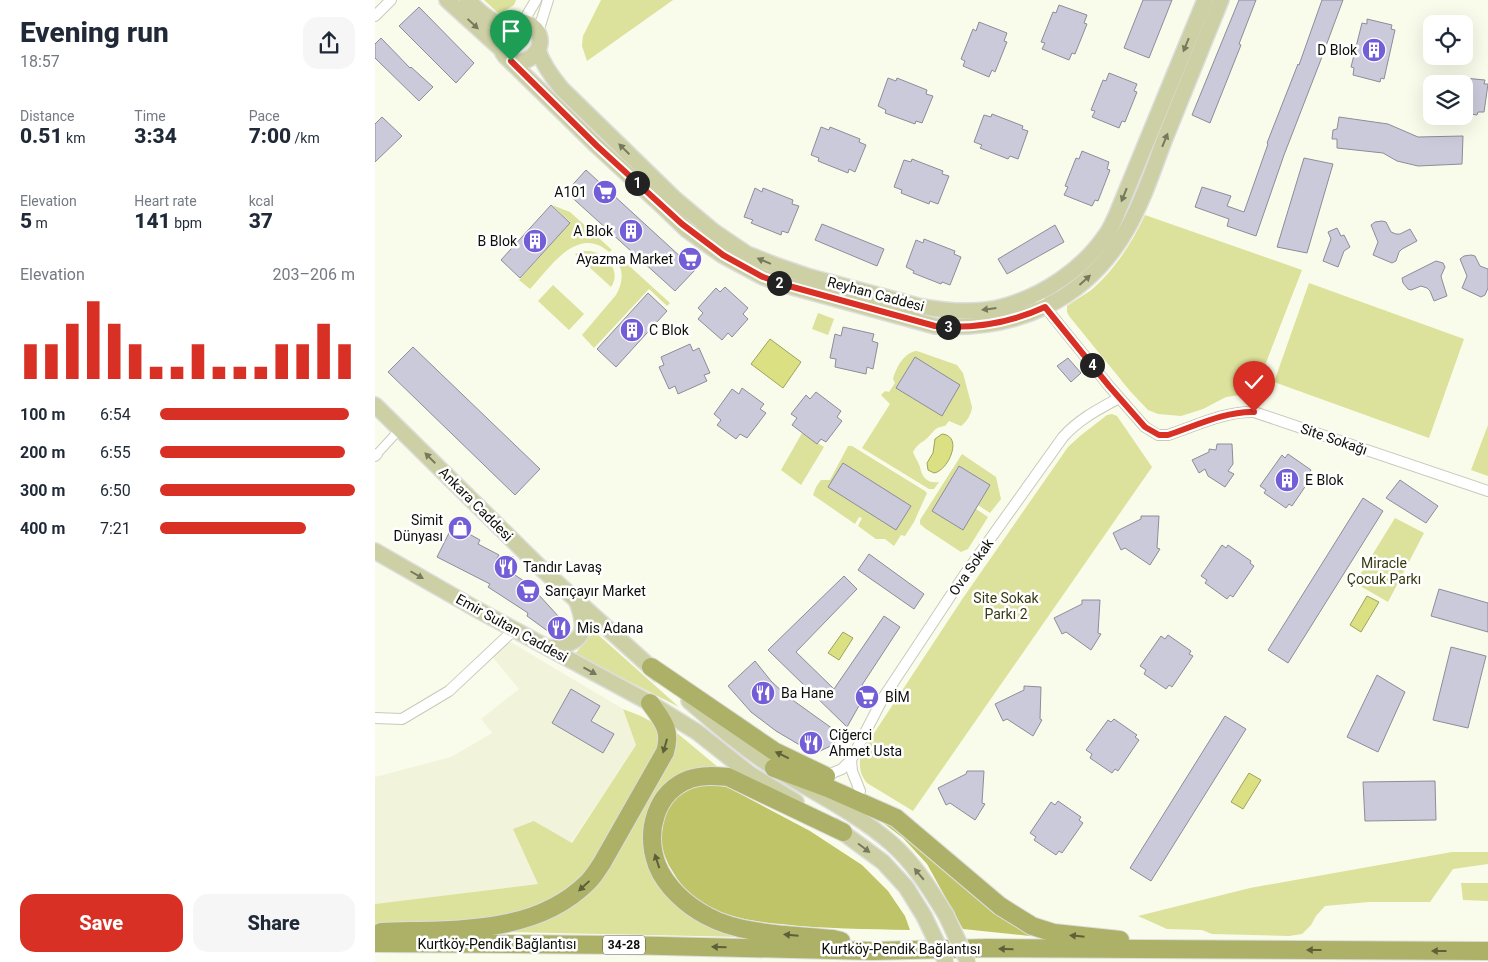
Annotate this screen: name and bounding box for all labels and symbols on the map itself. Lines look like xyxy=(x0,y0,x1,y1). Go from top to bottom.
pin xyxy=(490,10,532,61)
one-way arrow xyxy=(467,19,480,30)
building icon: D Blok xyxy=(1361,37,1387,63)
one-way arrow xyxy=(1182,38,1190,52)
place label: D Blok xyxy=(1317,42,1358,58)
one-way arrow xyxy=(1161,133,1169,148)
one-way arrow xyxy=(618,143,630,155)
pin: 1 xyxy=(625,170,649,196)
supermarket icon: A101 xyxy=(592,179,618,205)
place label: A101 xyxy=(554,184,587,200)
one-way arrow xyxy=(1120,188,1128,203)
building icon: A Blok xyxy=(618,218,644,244)
place label: A Blok xyxy=(573,223,614,239)
building icon: B Blok xyxy=(522,228,548,254)
place label: B Blok xyxy=(478,233,518,249)
supermarket icon: Ayazma Market xyxy=(677,246,703,272)
place label: Ayazma Market xyxy=(576,251,673,267)
one-way arrow xyxy=(757,256,771,264)
pin: 2 xyxy=(767,270,791,296)
street label: Reyhan Caddesi xyxy=(826,273,926,315)
one-way arrow xyxy=(1079,274,1091,286)
one-way arrow xyxy=(981,305,997,313)
pin: 3 xyxy=(935,314,961,340)
building icon: C Blok xyxy=(619,317,645,343)
place label: C Blok xyxy=(649,322,690,338)
pin: 4 xyxy=(1079,352,1105,378)
pin xyxy=(1233,361,1275,412)
street label: Site Sokağı xyxy=(1299,420,1369,458)
one-way arrow xyxy=(424,452,436,464)
street label: Ankara Caddesi xyxy=(436,464,516,544)
building icon: E Blok xyxy=(1274,467,1300,493)
place label: E Blok xyxy=(1305,472,1345,488)
place label: Simit Dünyası xyxy=(394,512,443,544)
shop icon: Simit Dünyası xyxy=(447,515,473,541)
street label: Ova Sokak xyxy=(946,535,997,598)
restaurant icon: Tandır Lavaş xyxy=(493,554,519,580)
park label: Miracle Çocuk Parkı xyxy=(1347,555,1421,587)
place label: Tandır Lavaş xyxy=(523,559,602,575)
one-way arrow xyxy=(410,571,425,579)
supermarket icon: Sarıçayır Market xyxy=(515,578,541,604)
place label: Sarıçayır Market xyxy=(545,583,646,599)
park label: Site Sokak Parkı 2 xyxy=(973,590,1040,622)
street label: Emir Sultan Caddesi xyxy=(453,591,571,665)
restaurant icon: Mis Adana xyxy=(546,615,572,641)
place label: Mis Adana xyxy=(577,620,643,636)
one-way arrow xyxy=(583,667,597,675)
restaurant icon: Ba Hane xyxy=(750,680,776,706)
supermarket icon: BİM xyxy=(854,684,880,710)
place label: Ba Hane xyxy=(781,685,834,701)
place label: BİM xyxy=(885,689,910,705)
place label: Ciğerci Ahmet Usta xyxy=(829,727,902,759)
restaurant icon: Ciğerci Ahmet Usta xyxy=(798,730,824,756)
one-way arrow xyxy=(661,739,669,754)
one-way arrow xyxy=(775,751,790,759)
one-way arrow xyxy=(857,842,870,853)
one-way arrow xyxy=(653,854,661,869)
one-way arrow xyxy=(914,868,925,880)
one-way arrow xyxy=(578,880,590,892)
one-way arrow xyxy=(783,930,799,938)
one-way arrow xyxy=(1069,932,1085,940)
street label: Kurtköy-Pendik Bağlantısı xyxy=(418,936,576,952)
road number: 34-28 xyxy=(603,936,645,954)
street label: Kurtköy-Pendik Bağlantısı xyxy=(822,941,980,957)
one-way arrow xyxy=(711,943,727,951)
one-way arrow xyxy=(998,944,1014,952)
one-way arrow xyxy=(1306,946,1322,954)
one-way arrow xyxy=(1431,947,1447,955)

